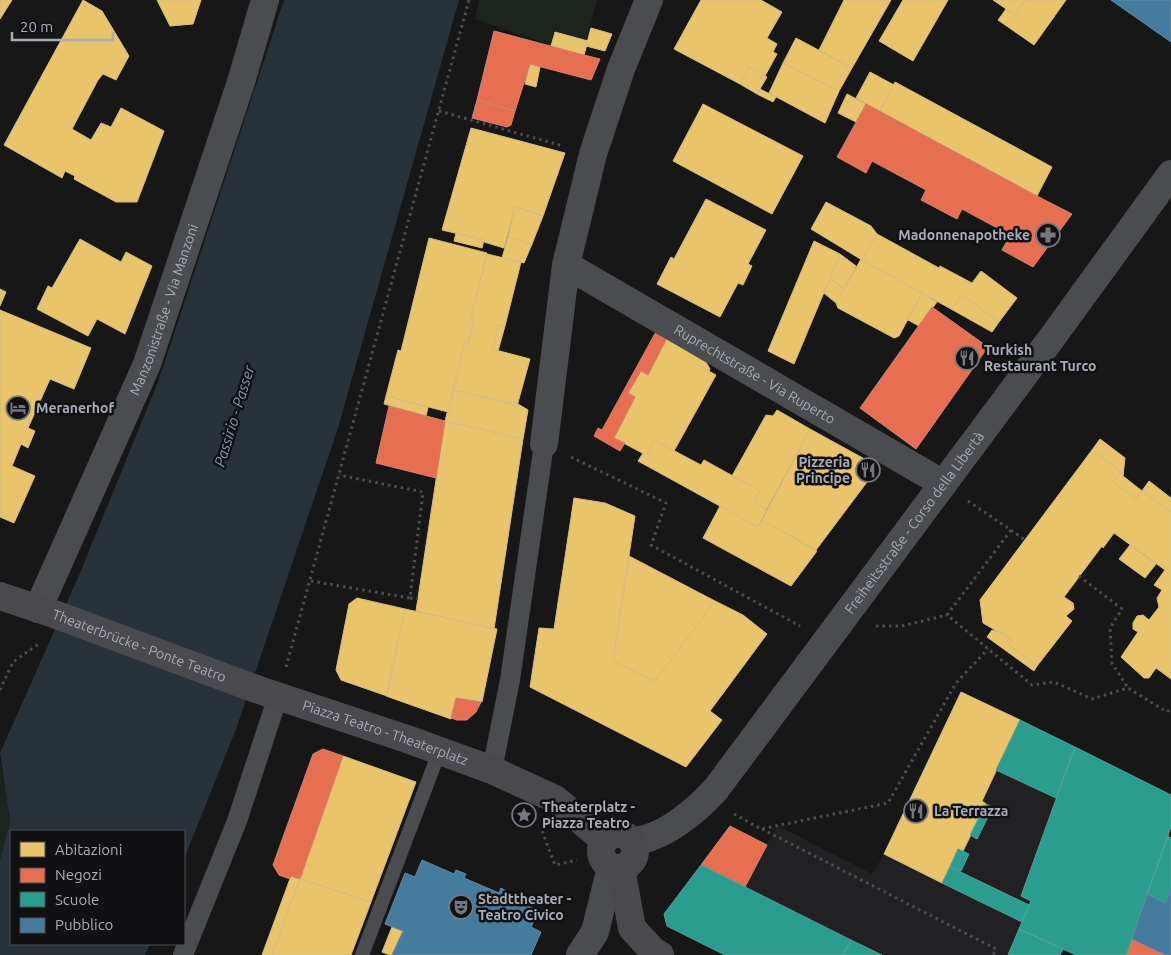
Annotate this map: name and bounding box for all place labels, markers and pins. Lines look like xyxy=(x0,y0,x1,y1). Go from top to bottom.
pharmacy icon: Madonnenapotheke xyxy=(1035,222,1061,248)
place label: Madonnenapotheke xyxy=(898,227,1030,243)
place label: Turkish Restaurant Turco xyxy=(984,342,1096,374)
restaurant icon: Turkish Restaurant Turco xyxy=(954,345,980,371)
hotel icon: Meranerhof xyxy=(5,395,31,421)
place label: Meranerhof xyxy=(36,400,114,416)
place label: Pizzeria Principe xyxy=(796,454,850,486)
restaurant icon: Pizzeria Principe xyxy=(855,457,881,483)
restaurant icon: La Terrazza xyxy=(903,798,929,824)
place label: Theaterplatz - Piazza Teatro xyxy=(542,799,635,831)
place icon: Theaterplatz - Piazza Teatro xyxy=(511,802,537,828)
place label: La Terrazza xyxy=(934,803,1008,819)
place label: Stadttheater - Teatro Civico xyxy=(478,891,572,923)
theatre icon: Stadttheater - Teatro Civico xyxy=(448,894,474,920)

